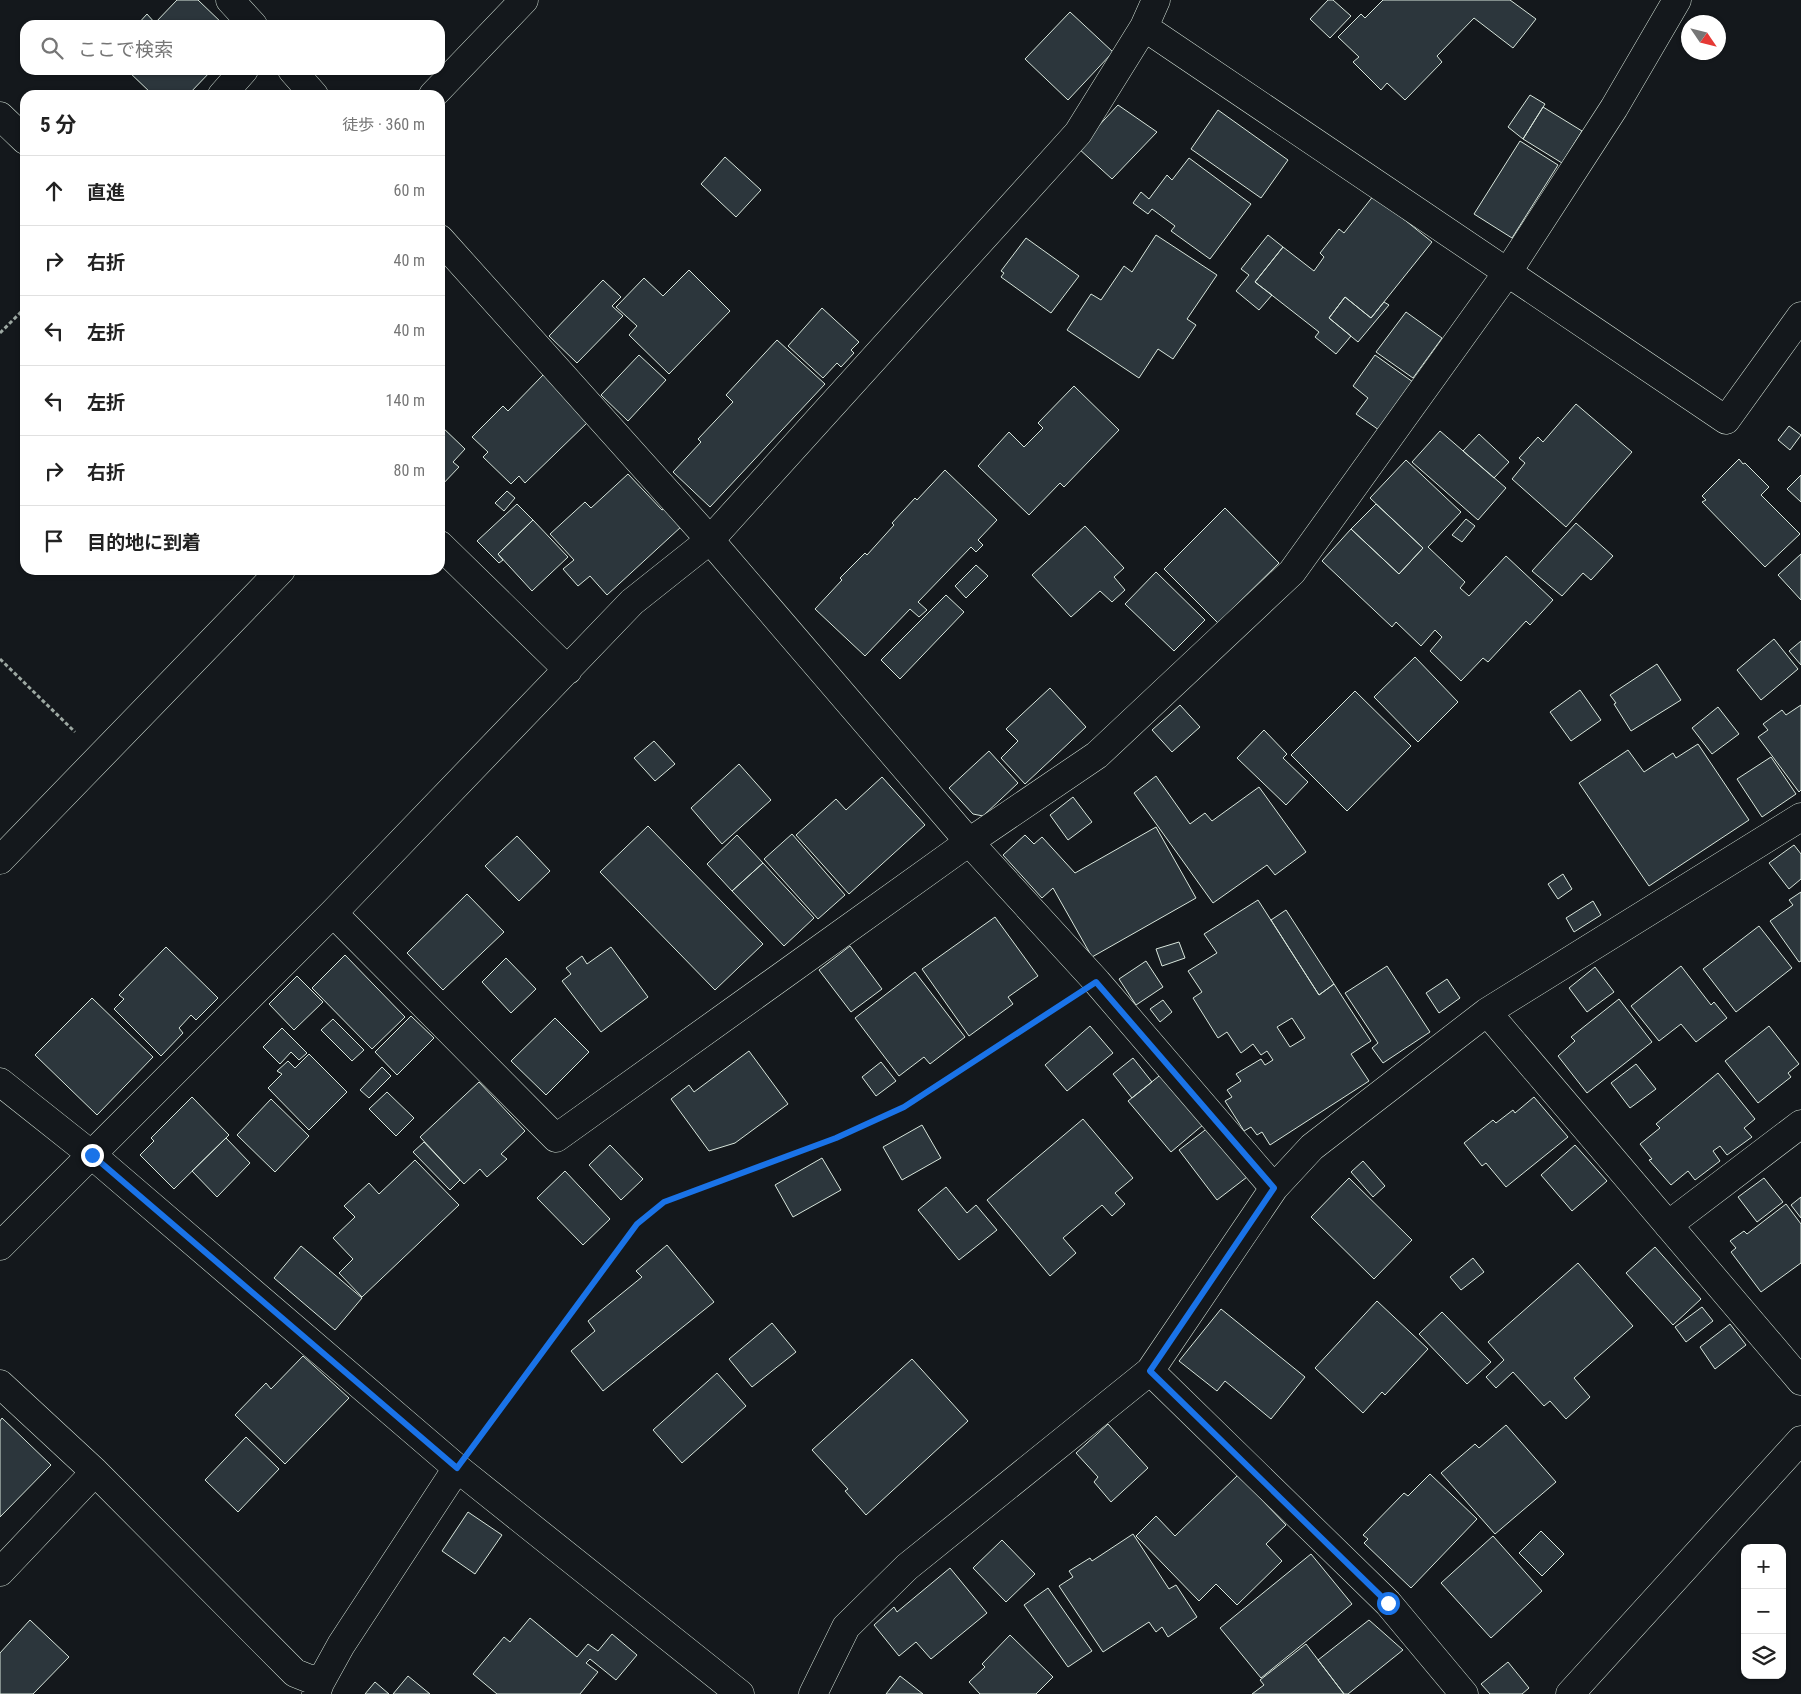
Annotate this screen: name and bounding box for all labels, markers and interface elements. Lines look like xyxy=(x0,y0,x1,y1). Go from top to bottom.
north arrow xyxy=(1681,15,1726,60)
search box xyxy=(20,20,445,75)
icon: search xyxy=(38,34,66,62)
text: ここで検索 xyxy=(78,38,173,61)
text: 5 分 xyxy=(40,113,76,137)
text: 徒歩 · 360 m xyxy=(342,115,425,134)
icon: ahead xyxy=(40,177,68,205)
text: 直進 xyxy=(87,181,125,204)
text: 60 m xyxy=(393,181,425,200)
icon: right xyxy=(40,247,68,275)
text: 右折 xyxy=(87,251,125,274)
text: 40 m xyxy=(393,251,425,270)
icon: left xyxy=(40,317,68,345)
text: 左折 xyxy=(87,321,125,344)
text: 40 m xyxy=(393,321,425,340)
icon: left xyxy=(40,387,68,415)
text: 左折 xyxy=(87,391,125,414)
text: 140 m xyxy=(386,391,425,410)
icon: right xyxy=(40,457,68,485)
text: 右折 xyxy=(87,461,125,484)
text: 80 m xyxy=(393,461,425,480)
icon: arrive xyxy=(40,527,68,555)
text: 目的地に到着 xyxy=(87,531,201,554)
route end xyxy=(81,1144,104,1167)
map controls xyxy=(1741,1544,1786,1679)
button: + xyxy=(1741,1544,1786,1589)
button: − xyxy=(1741,1589,1786,1634)
route start xyxy=(1377,1592,1400,1615)
button: layers xyxy=(1741,1634,1786,1679)

